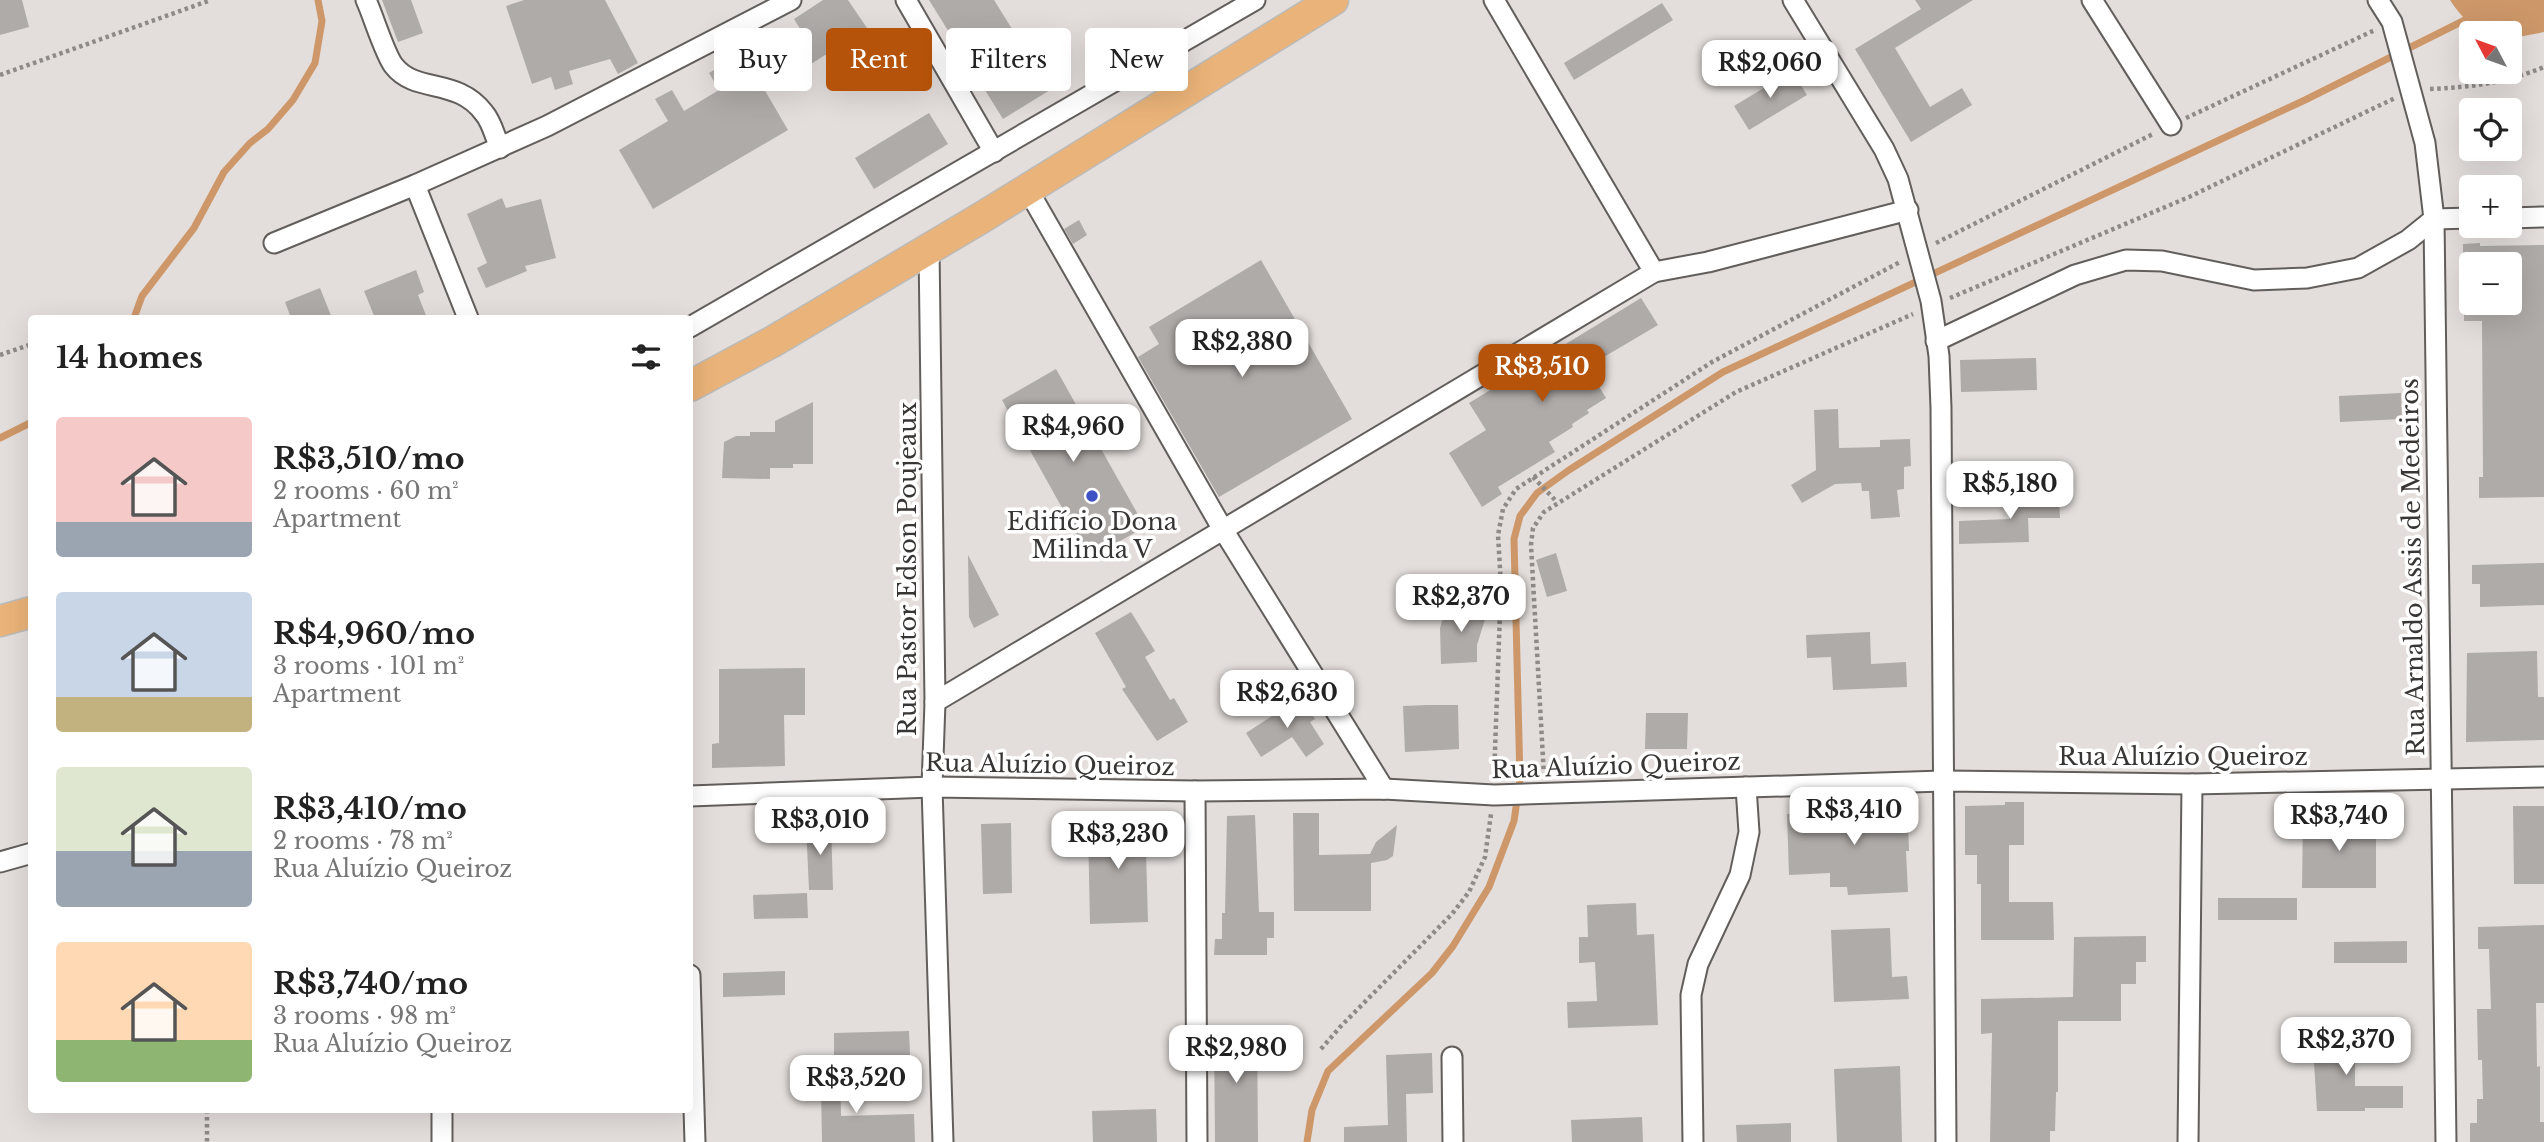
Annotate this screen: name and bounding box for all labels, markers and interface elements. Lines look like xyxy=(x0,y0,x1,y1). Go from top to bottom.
north arrow xyxy=(2459,21,2522,84)
map controls xyxy=(2459,21,2522,315)
chip: Buy xyxy=(714,28,812,91)
chip: Rent xyxy=(826,28,932,91)
chip: Filters xyxy=(946,28,1071,91)
chip: New xyxy=(1085,28,1188,91)
pin: R$2,060 xyxy=(1705,41,1835,100)
text: R$2,060 xyxy=(1718,49,1822,77)
button: locate xyxy=(2459,98,2522,161)
button: + xyxy=(2459,175,2522,238)
button: − xyxy=(2459,252,2522,315)
pin: R$2,380 xyxy=(1177,320,1307,379)
text: R$2,380 xyxy=(1191,328,1293,356)
icon: filters xyxy=(627,338,665,376)
text: 14 homes xyxy=(56,339,203,376)
pin: R$3,510 xyxy=(1477,344,1607,404)
text: R$3,510 xyxy=(1494,353,1590,381)
street label: Rua Arnaldo Assis de Medeiros xyxy=(2395,378,2430,756)
street label: Rua Pastor Edson Poujeaux xyxy=(893,402,922,736)
pin: R$4,960 xyxy=(1008,405,1138,464)
text: R$4,960 xyxy=(1021,413,1125,441)
text: R$3,510/mo xyxy=(273,440,465,477)
icon: home xyxy=(112,445,196,529)
pin: R$5,180 xyxy=(1945,462,2075,521)
text: R$5,180 xyxy=(1962,470,2058,498)
text: 2 rooms · 60 m² xyxy=(273,477,459,505)
marker: Edifício Dona Milinda V xyxy=(1084,488,1100,504)
text: Apartment xyxy=(273,505,401,533)
place label: Edifício Dona Milinda V xyxy=(1007,507,1178,564)
pin: R$2,370 xyxy=(1396,574,1526,634)
text: R$2,370 xyxy=(1412,583,1510,611)
text: R$4,960/mo xyxy=(273,615,475,652)
icon: home xyxy=(112,620,196,704)
text: 3 rooms · 101 m² xyxy=(273,652,464,680)
pin: R$2,630 xyxy=(1222,670,1352,730)
text: R$2,630 xyxy=(1236,679,1338,707)
text: Apartment xyxy=(273,680,401,708)
street label: Rua Aluízio Queiroz xyxy=(2058,742,2308,771)
street label: Rua Aluízio Queiroz xyxy=(1491,747,1741,784)
street label: Rua Aluízio Queiroz xyxy=(925,748,1175,781)
pin: R$3,410 xyxy=(1789,788,1919,847)
text: R$3,410/mo xyxy=(273,790,467,827)
pin: R$3,740 xyxy=(2274,794,2404,853)
icon: home xyxy=(112,795,196,879)
text: R$3,410 xyxy=(1806,796,1902,824)
pin: R$3,010 xyxy=(755,798,885,857)
text: R$3,740 xyxy=(2290,802,2388,830)
text: R$3,010 xyxy=(771,806,869,834)
pin: R$3,230 xyxy=(1053,812,1183,871)
text: R$3,230 xyxy=(1067,820,1169,848)
text: 2 rooms · 78 m² xyxy=(273,827,453,855)
text: Rua Aluízio Queiroz xyxy=(273,855,512,883)
text: R$3,740/mo xyxy=(273,965,468,1002)
icon: home xyxy=(112,970,196,1054)
text: 3 rooms · 98 m² xyxy=(273,1002,456,1030)
pin: R$2,370 xyxy=(2281,1018,2411,1077)
pin: R$2,980 xyxy=(1171,1026,1301,1085)
text: R$2,370 xyxy=(2297,1026,2395,1054)
text: Rua Aluízio Queiroz xyxy=(273,1030,512,1058)
text: R$2,980 xyxy=(1185,1034,1287,1062)
pin: R$3,520 xyxy=(791,1056,921,1115)
text: R$3,520 xyxy=(806,1064,906,1092)

